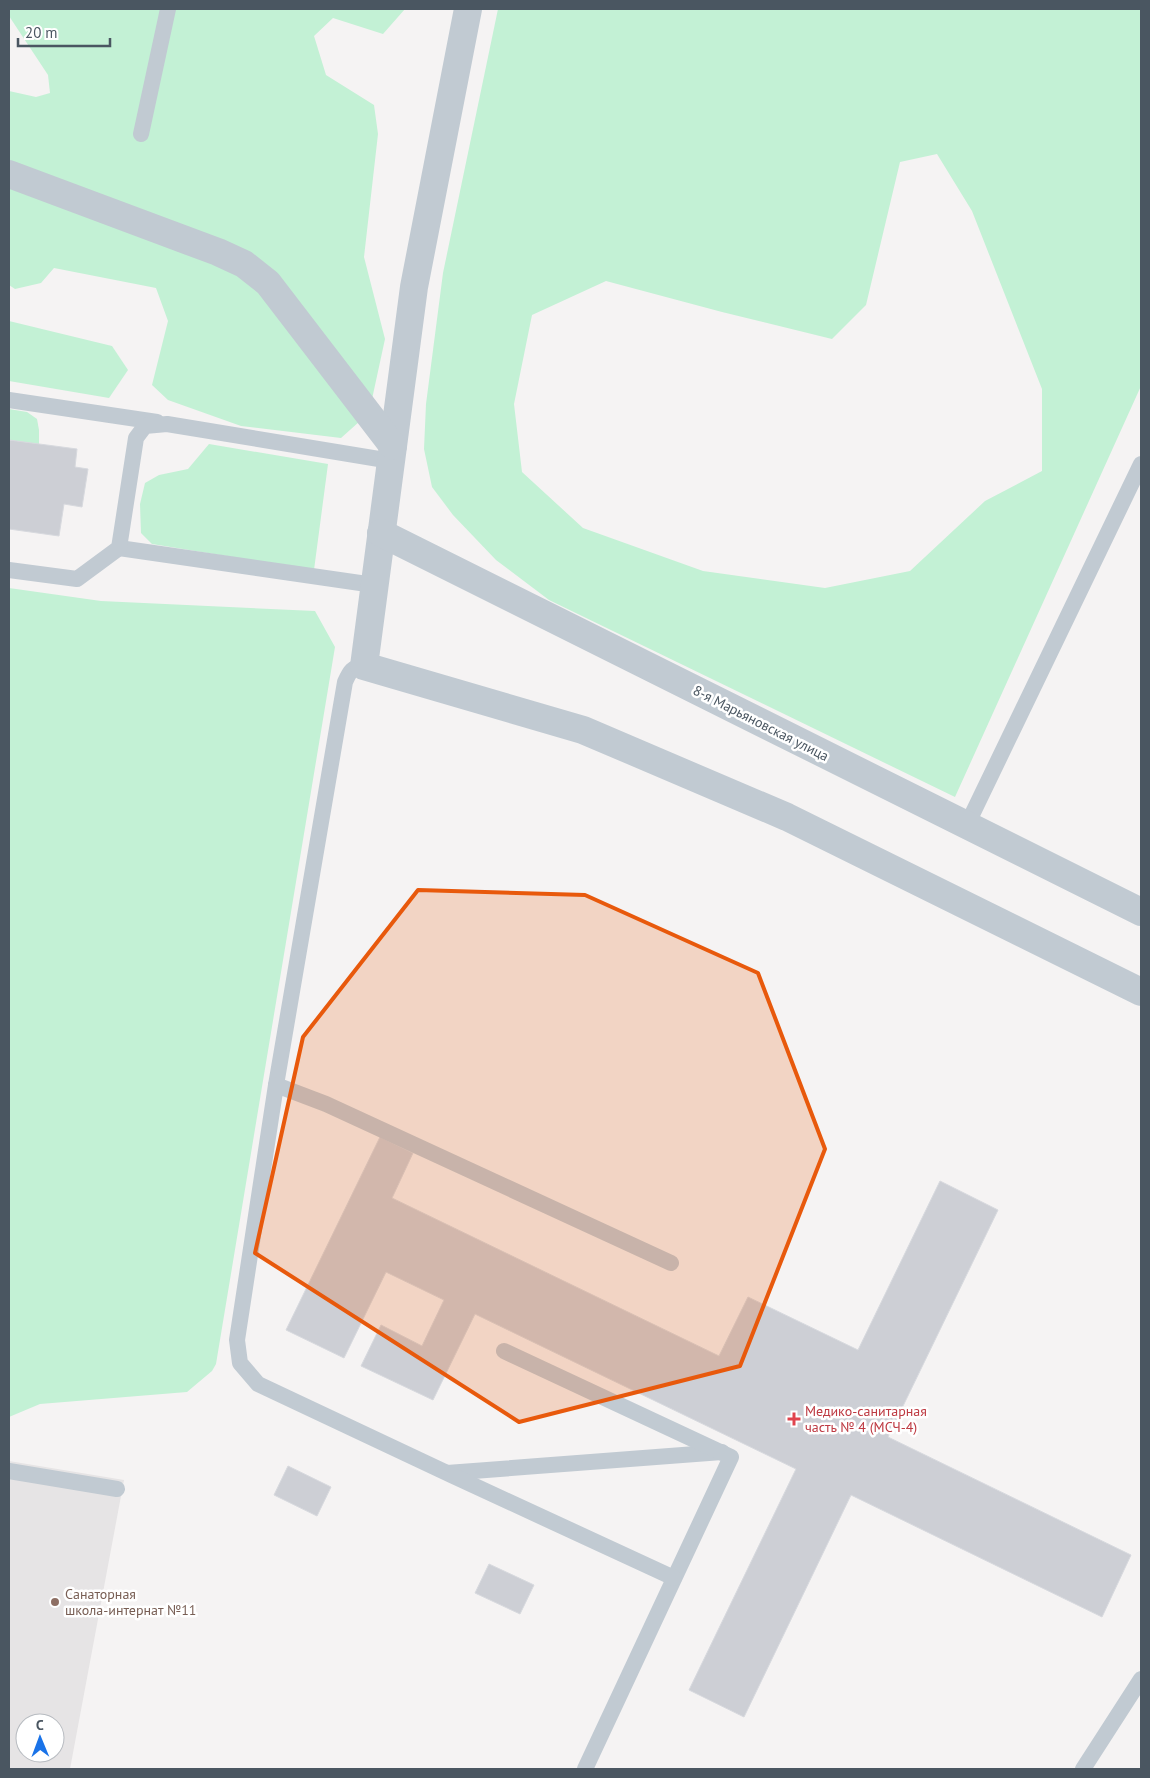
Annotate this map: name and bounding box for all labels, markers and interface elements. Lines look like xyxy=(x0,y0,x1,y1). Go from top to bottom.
scale bar xyxy=(18,15,110,47)
text: 20 m xyxy=(25,23,58,42)
street label: 8-я Марьяновская улица xyxy=(690,681,832,765)
place label: Медико-санитарная часть № 4 (МСЧ-4) xyxy=(805,1402,927,1436)
marker: Медико-санитарная часть № 4 (МСЧ-4) xyxy=(787,1412,801,1426)
place label: Санаторная школа-интернат №11 xyxy=(65,1585,197,1619)
marker: Санаторная школа-интернат №11 xyxy=(49,1596,61,1608)
north arrow xyxy=(15,1713,65,1763)
text: С xyxy=(36,1716,44,1734)

